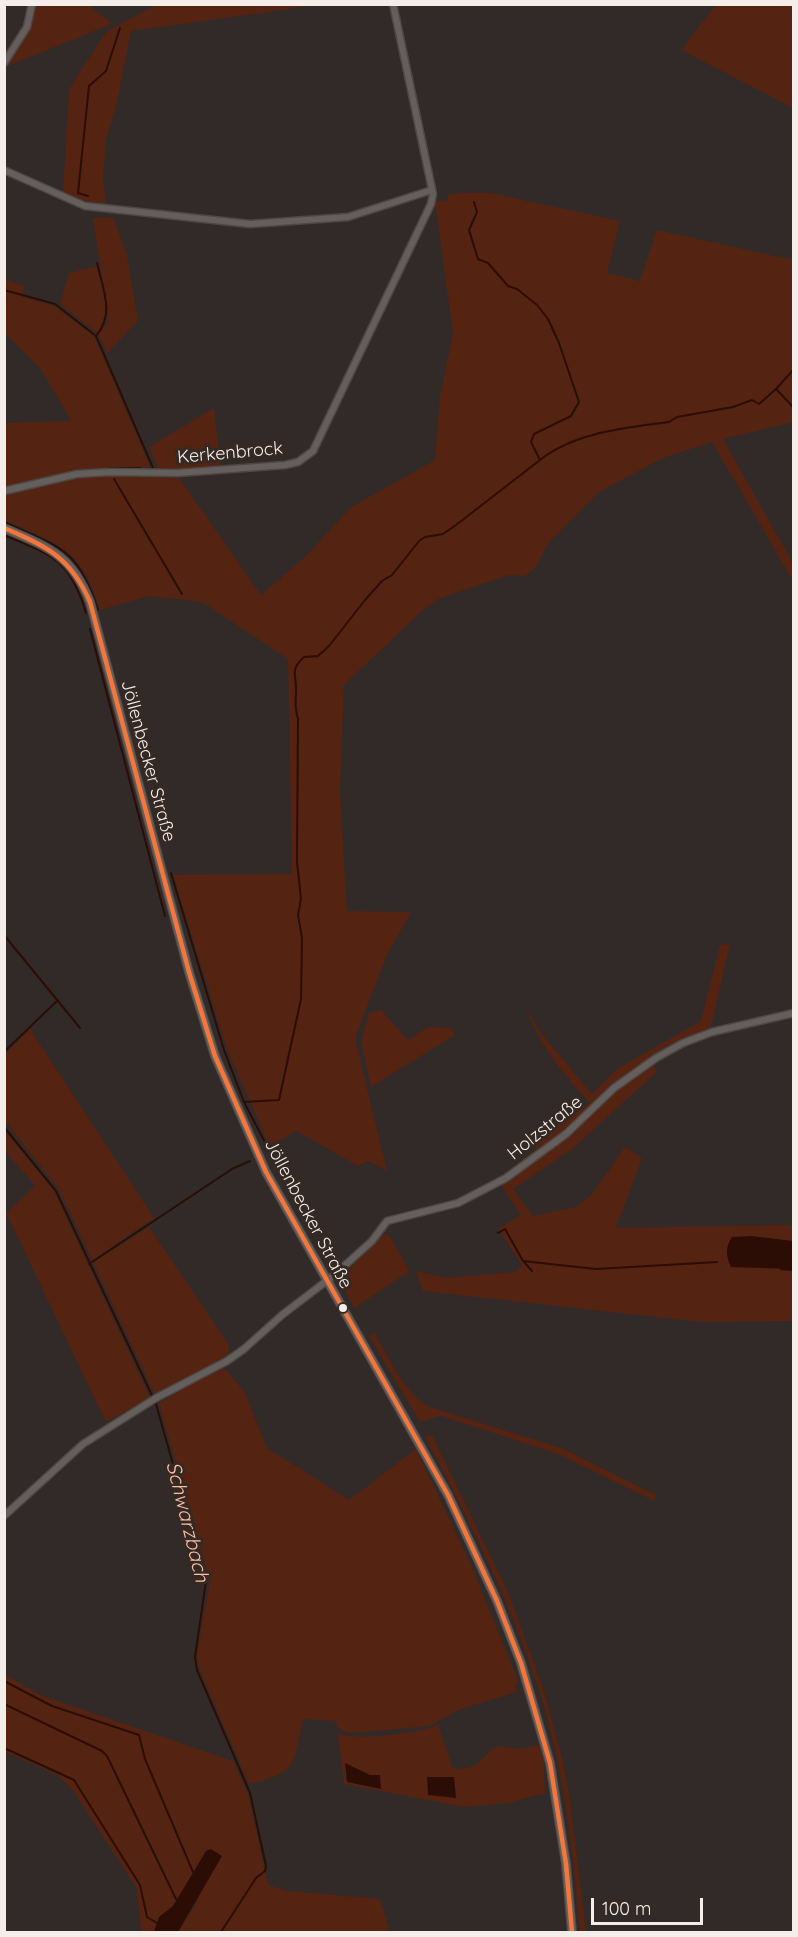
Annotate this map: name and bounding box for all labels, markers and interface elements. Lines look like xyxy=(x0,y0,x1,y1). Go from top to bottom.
street label: Kerkenbrock xyxy=(176,438,284,468)
street label: Jöllenbecker Straße xyxy=(116,678,180,844)
street label: Holzstraße xyxy=(503,1091,587,1165)
street label: Jöllenbecker Straße xyxy=(259,1135,357,1293)
unlabelled marker xyxy=(337,1302,349,1314)
water label: Schwarzbach xyxy=(160,1459,214,1585)
scale bar xyxy=(594,1886,706,1924)
text: 100 m xyxy=(602,1897,651,1920)

